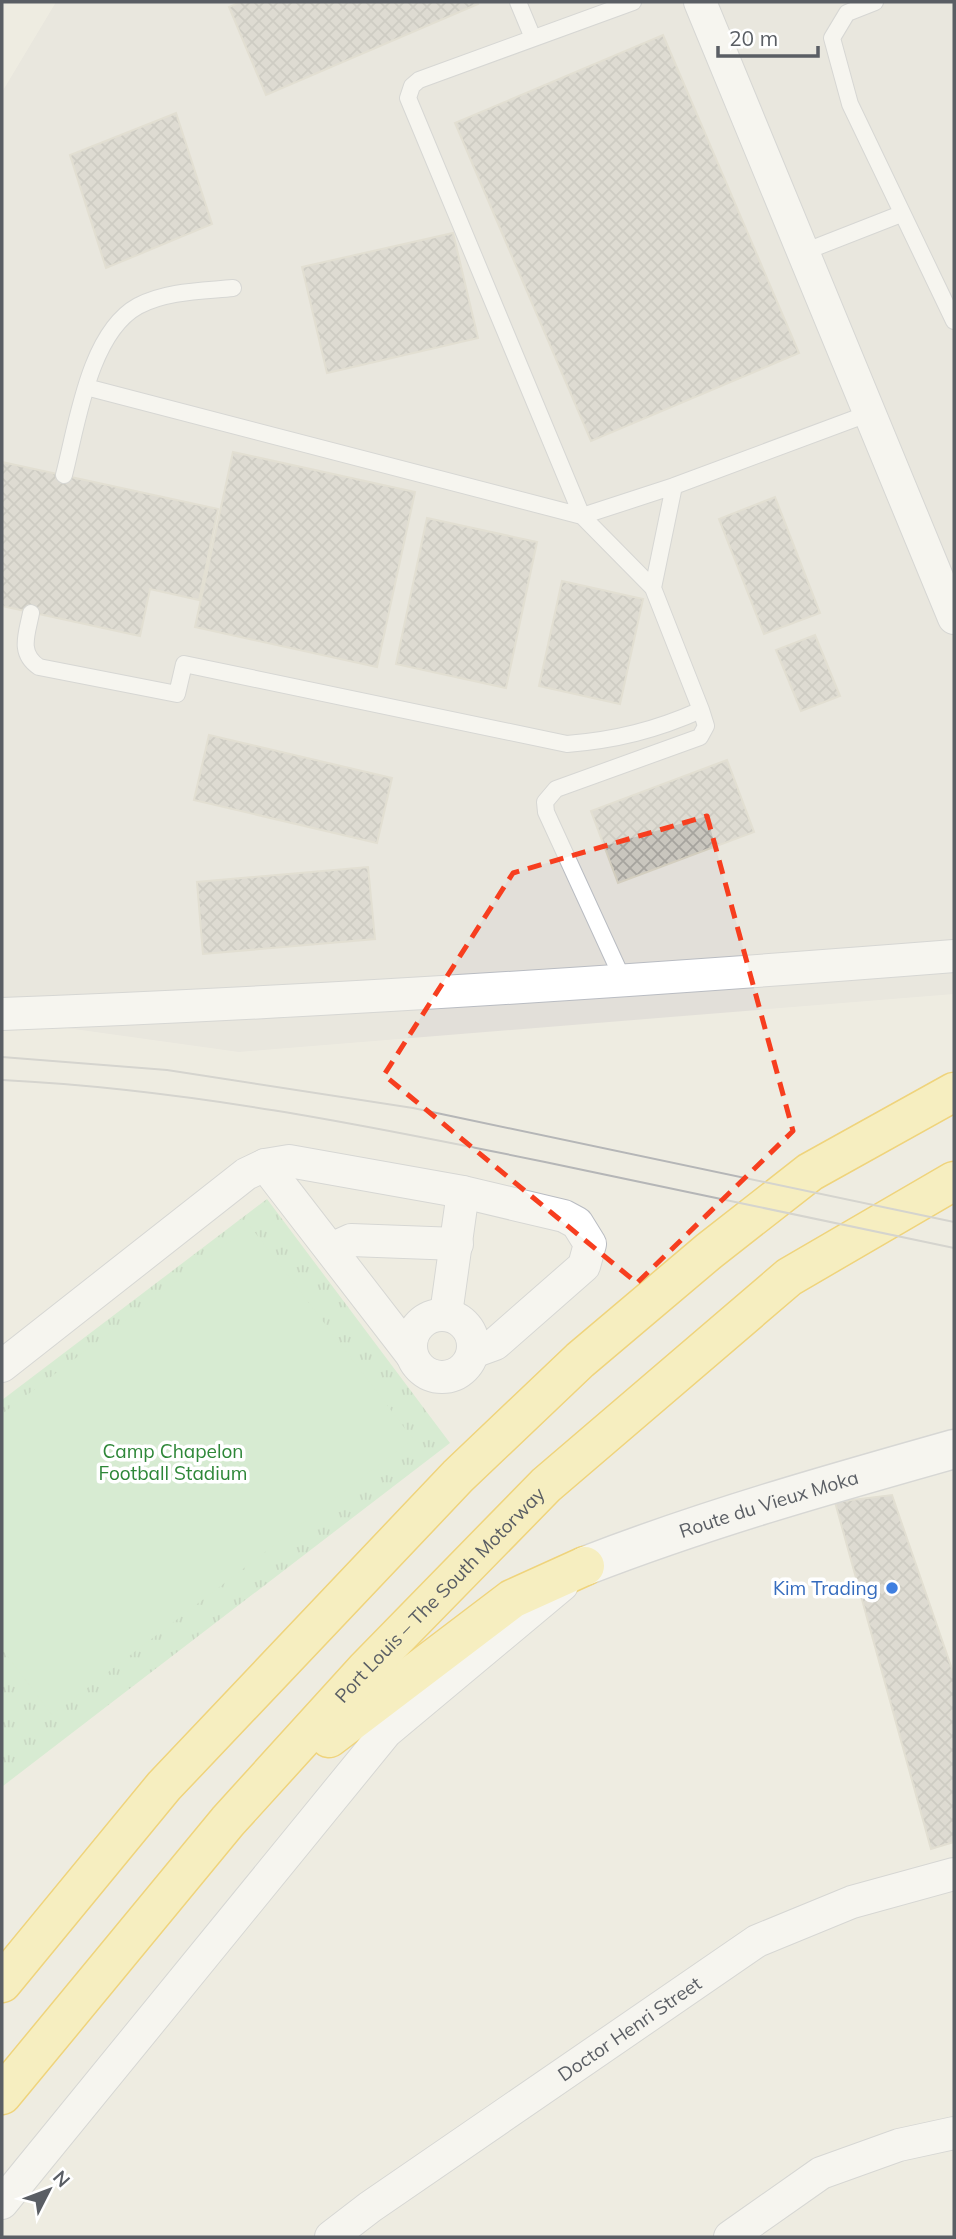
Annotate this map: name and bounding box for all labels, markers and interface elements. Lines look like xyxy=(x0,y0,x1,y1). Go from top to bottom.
scale bar xyxy=(718,14,818,58)
text: 20 m xyxy=(729,25,778,51)
park label: Camp Chapelon Football Stadium xyxy=(99,1439,247,1485)
street label: Route du Vieux Moka xyxy=(676,1465,861,1543)
street label: Port Louis – The South Motorway xyxy=(329,1482,550,1708)
place label: Kim Trading xyxy=(773,1576,878,1600)
marker: Kim Trading xyxy=(884,1580,900,1596)
street label: Doctor Henri Street xyxy=(553,1971,706,2086)
north arrow xyxy=(14,2155,84,2225)
text: N xyxy=(48,2165,75,2192)

